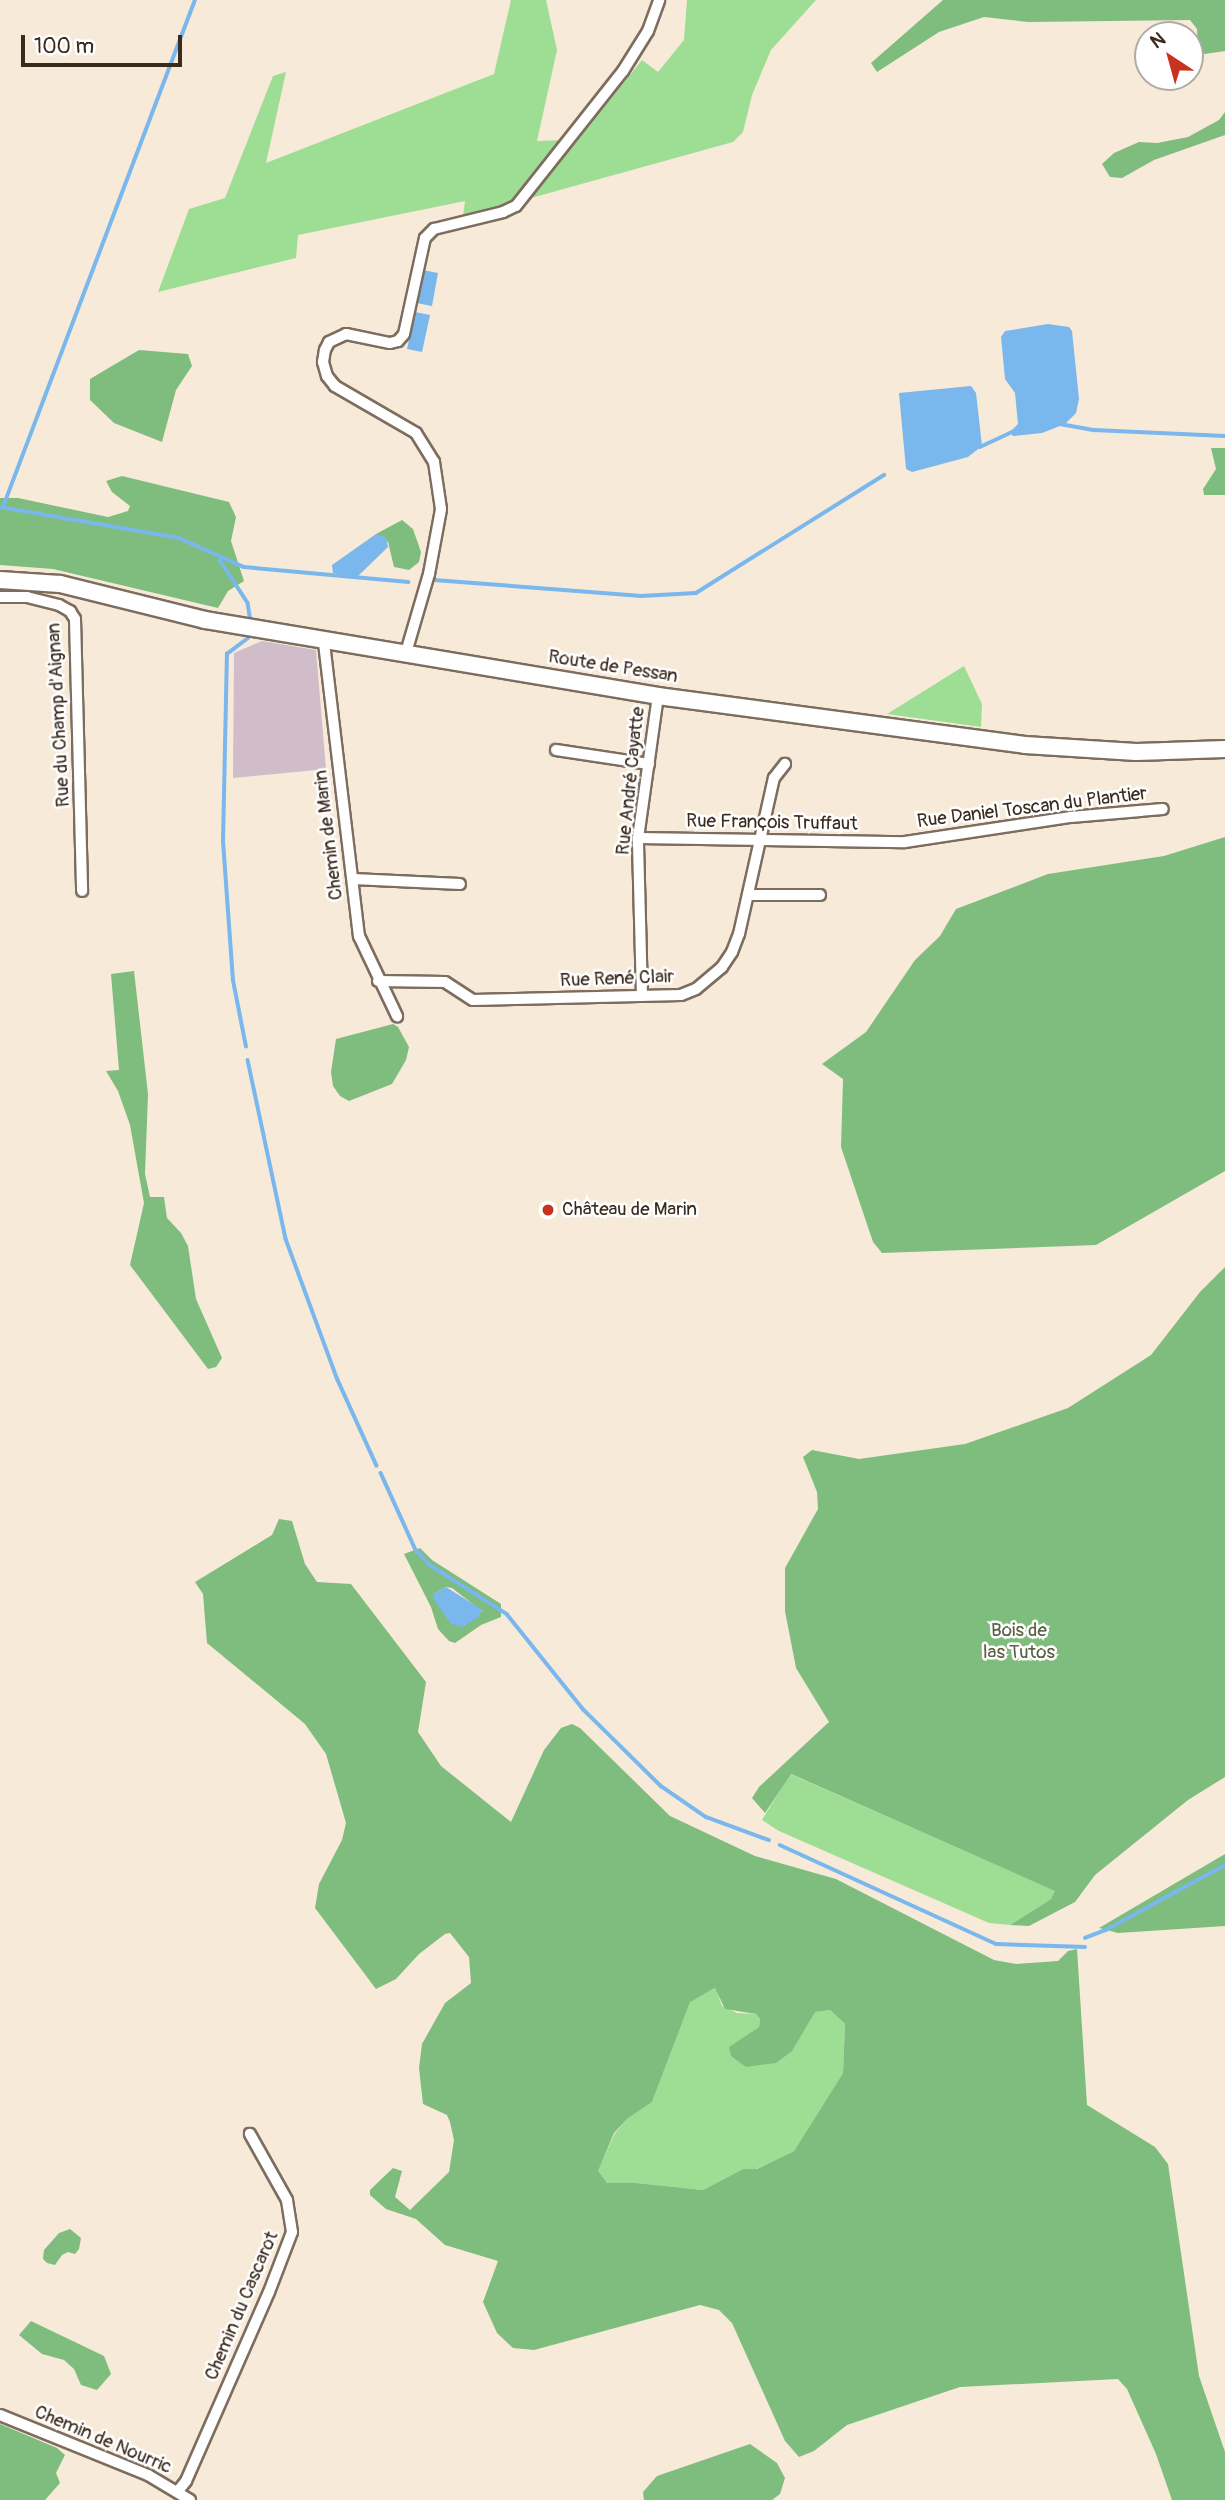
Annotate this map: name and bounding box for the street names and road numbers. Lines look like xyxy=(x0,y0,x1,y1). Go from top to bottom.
street label: Rue du Champ d'Aignan xyxy=(43,622,75,808)
street label: Route de Pessan xyxy=(547,646,679,688)
street label: Rue André Cayatte xyxy=(612,706,650,856)
street label: Chemin de Marin xyxy=(310,769,348,901)
street label: Rue Daniel Toscan du Plantier xyxy=(916,783,1148,833)
street label: Rue François Truffaut xyxy=(686,810,858,836)
street label: Rue René Clair xyxy=(560,966,674,992)
street label: Chemin du Cascarot xyxy=(200,2228,284,2384)
street label: Chemin de Nourric xyxy=(31,2401,175,2479)

